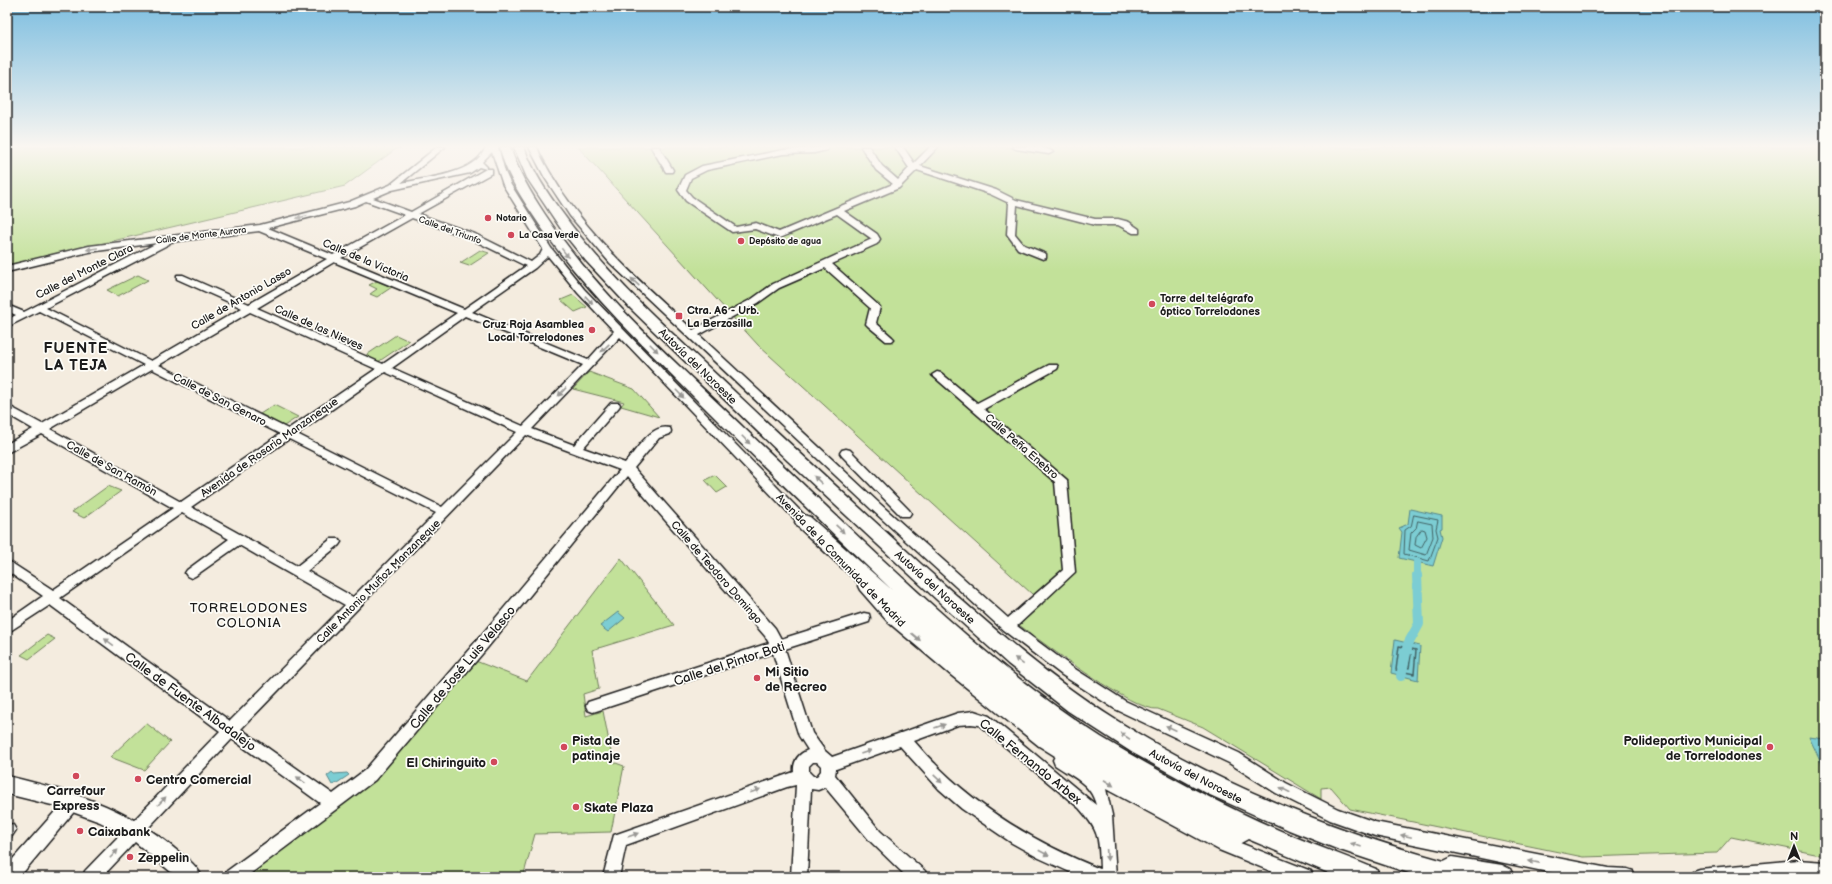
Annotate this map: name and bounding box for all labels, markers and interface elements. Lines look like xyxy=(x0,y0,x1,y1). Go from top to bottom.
marker: Notario xyxy=(483,213,493,223)
place label: Notario xyxy=(496,213,527,224)
street label: Calle del Triunfo xyxy=(417,214,483,247)
one-way arrow xyxy=(296,215,309,221)
street label: Calle de Monte Aurora xyxy=(155,224,247,247)
marker: La Casa Verde xyxy=(506,230,516,240)
place label: La Casa Verde xyxy=(519,230,579,241)
street label: Calle de la Victoria xyxy=(321,236,411,285)
marker: Depósito de agua xyxy=(736,236,746,246)
place label: Depósito de agua xyxy=(749,236,821,247)
street label: Calle del Monte Clara xyxy=(33,241,135,302)
one-way arrow xyxy=(86,246,99,252)
one-way arrow xyxy=(561,247,570,258)
street label: Calle de Antonio Lasso xyxy=(189,264,294,332)
one-way arrow xyxy=(630,277,640,287)
place label: Torre del telégrafo óptico Torrelodones xyxy=(1160,292,1261,318)
one-way arrow xyxy=(584,295,594,305)
marker: Torre del telégrafo óptico Torrelodones xyxy=(1147,299,1157,309)
street label: Calle de las Nieves xyxy=(272,302,366,353)
place label: Ctra. A6 - Urb. La Berzosilla xyxy=(687,304,759,330)
marker: Ctra. A6 - Urb. La Berzosilla xyxy=(674,311,684,321)
place label: Cruz Roja Asamblea Local Torrelodones xyxy=(482,318,585,344)
marker: Cruz Roja Asamblea Local Torrelodones xyxy=(587,325,597,335)
street label: Autovía del Noroeste xyxy=(656,326,740,407)
district label: FUENTE LA TEJA xyxy=(43,339,109,375)
one-way arrow xyxy=(600,343,610,353)
one-way arrow xyxy=(649,343,659,353)
street label: Calle de San Genaro xyxy=(171,370,269,429)
one-way arrow xyxy=(558,388,567,397)
one-way arrow xyxy=(675,388,684,399)
street label: Avenida de Rosario Manzaneque xyxy=(198,395,341,500)
street label: Calle Peña Enebro xyxy=(982,411,1061,482)
one-way arrow xyxy=(741,435,751,445)
street label: Calle de San Ramón xyxy=(64,438,159,499)
one-way arrow xyxy=(814,476,823,485)
street label: Avenida de la Comunidad de Madrid xyxy=(773,491,908,630)
street label: Calle Antonio Muñoz Manzaneque xyxy=(314,516,443,646)
street label: Calle de Teodoro Domingo xyxy=(668,518,765,626)
one-way arrow xyxy=(835,524,845,534)
street label: Autovía del Noroeste xyxy=(892,548,978,627)
district label: TORRELODONES COLONIA xyxy=(190,600,308,631)
street label: Calle de José Luis Velasco xyxy=(406,603,519,733)
one-way arrow xyxy=(911,633,921,642)
one-way arrow xyxy=(103,638,114,646)
street label: Calle del Pintor Boti xyxy=(672,638,787,689)
street label: Calle de Fuente Albadalejo xyxy=(122,649,259,755)
one-way arrow xyxy=(1013,657,1024,665)
place label: Mi Sitio de Recreo xyxy=(765,664,827,695)
marker: Mi Sitio de Recreo xyxy=(752,673,762,683)
street label: Calle Fernando Arbex xyxy=(976,716,1085,808)
one-way arrow xyxy=(935,722,947,728)
one-way arrow xyxy=(1166,725,1177,731)
one-way arrow xyxy=(1120,732,1130,740)
place label: Pista de patinaje xyxy=(572,733,621,764)
place label: Polideportivo Municipal de Torrelodones xyxy=(1623,733,1762,764)
marker: Pista de patinaje xyxy=(559,742,569,752)
marker: Polideportivo Municipal de Torrelodones xyxy=(1765,742,1775,752)
street label: Autovía del Noroeste xyxy=(1147,746,1245,807)
one-way arrow xyxy=(860,749,872,755)
place label: El Chiringuito xyxy=(406,755,486,771)
marker: El Chiringuito xyxy=(489,757,499,767)
marker: Carrefour Express xyxy=(71,771,81,781)
place label: Centro Comercial xyxy=(146,772,251,788)
marker: Centro Comercial xyxy=(133,774,143,784)
one-way arrow xyxy=(933,774,943,783)
one-way arrow xyxy=(296,776,307,784)
one-way arrow xyxy=(1104,779,1114,787)
place label: Carrefour Express xyxy=(47,783,106,814)
one-way arrow xyxy=(1279,787,1291,794)
one-way arrow xyxy=(750,788,762,794)
one-way arrow xyxy=(157,796,167,806)
place label: Skate Plaza xyxy=(584,800,653,816)
marker: Skate Plaza xyxy=(571,802,581,812)
place label: Caixabank xyxy=(88,824,150,840)
marker: Caixabank xyxy=(75,826,85,836)
north arrow xyxy=(1774,826,1814,866)
text: N xyxy=(1790,830,1798,843)
one-way arrow xyxy=(627,832,639,838)
one-way arrow xyxy=(1400,832,1413,838)
one-way arrow xyxy=(1349,842,1361,848)
one-way arrow xyxy=(109,849,118,859)
one-way arrow xyxy=(1103,849,1110,861)
place label: Zeppelin xyxy=(138,850,189,866)
one-way arrow xyxy=(1038,850,1050,856)
marker: Zeppelin xyxy=(125,852,135,862)
one-way arrow xyxy=(1528,858,1540,864)

